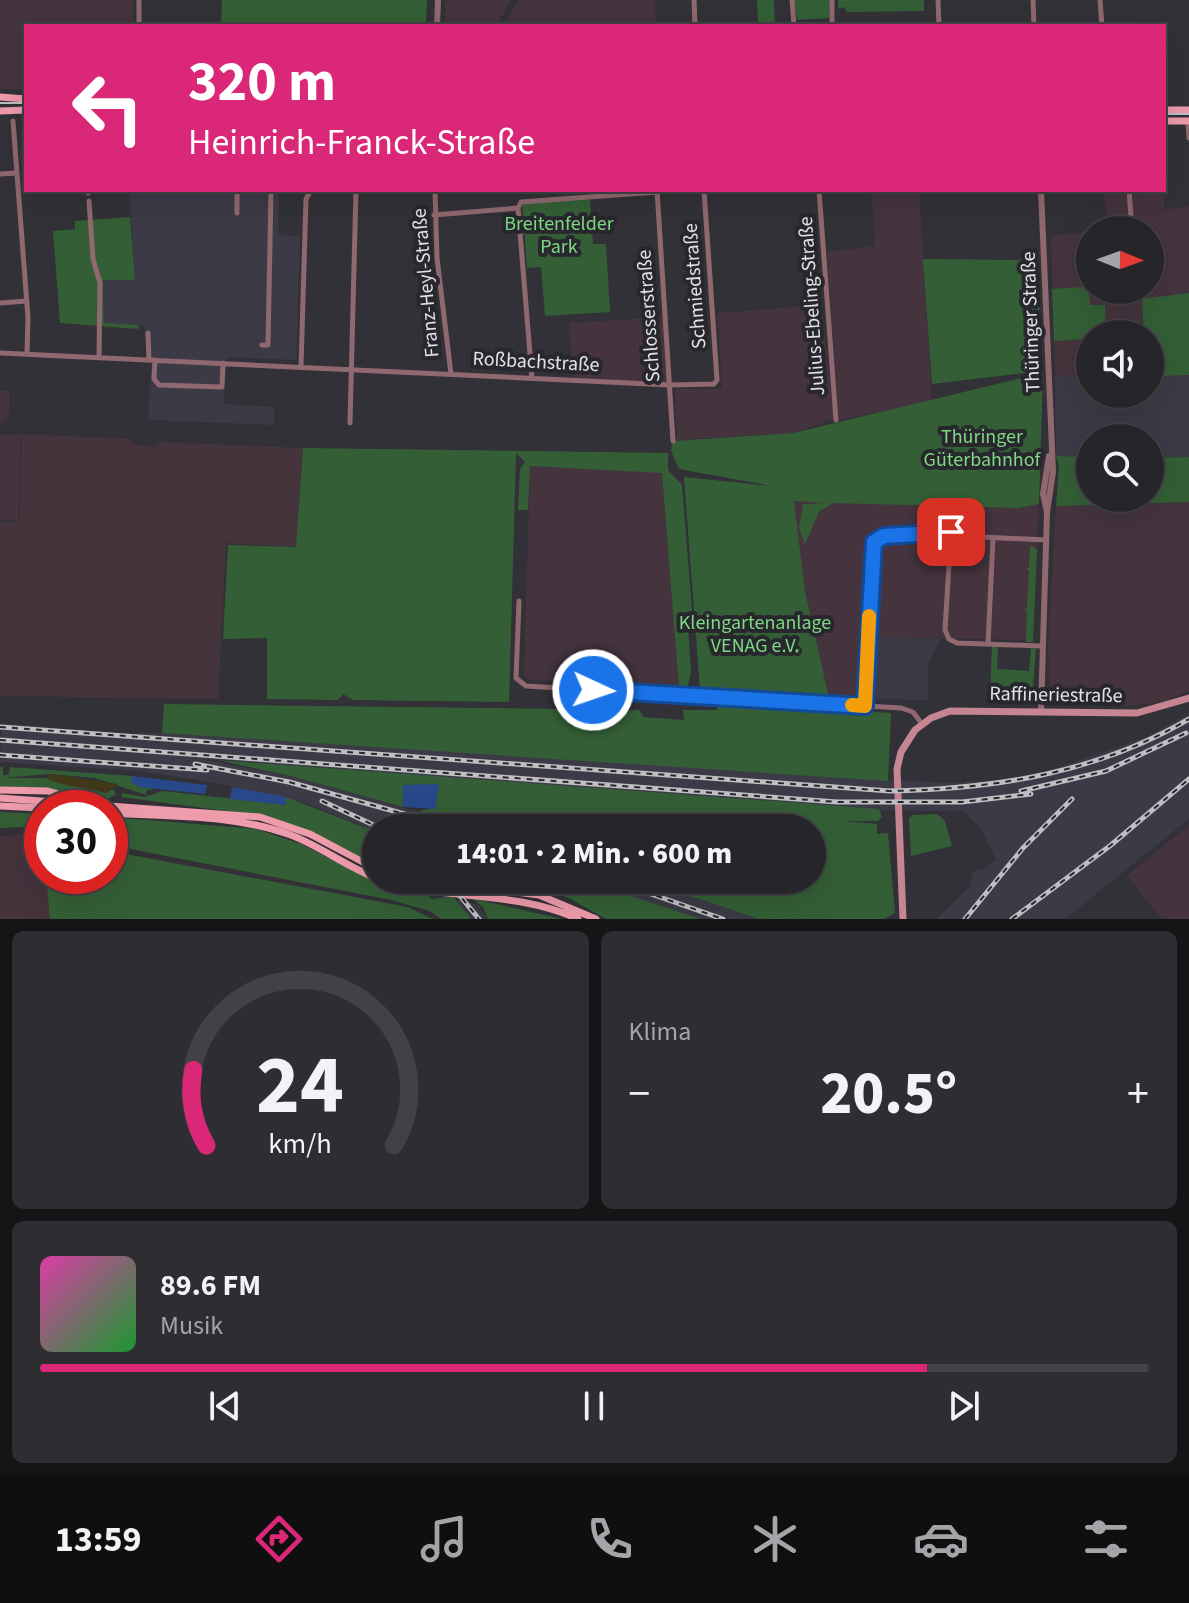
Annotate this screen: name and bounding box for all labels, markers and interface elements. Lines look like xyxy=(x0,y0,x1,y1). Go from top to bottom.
text: 320 m xyxy=(188,43,336,122)
icon: left xyxy=(56,56,160,160)
text: Heinrich-Franck-Straße xyxy=(188,117,535,168)
street label: Franz-Heyl-Straße xyxy=(406,207,446,359)
park label: Breitenfelder Park xyxy=(504,210,614,261)
street label: Julius-Ebeling-Straße xyxy=(792,215,832,397)
north arrow xyxy=(1076,216,1164,304)
map controls xyxy=(1076,216,1164,512)
street label: Schmiedstraße xyxy=(677,222,713,350)
street label: Schlosserstraße xyxy=(630,249,668,383)
street label: Thüringer Straße xyxy=(1015,251,1047,393)
button: sound xyxy=(1076,320,1164,408)
street label: Roßbachstraße xyxy=(472,345,600,379)
park label: Thüringer Güterbahnhof xyxy=(924,423,1042,474)
button: search xyxy=(1076,424,1164,512)
pin xyxy=(917,498,985,566)
icon: arrive xyxy=(929,510,973,554)
park label: Kleingartenanlage VENAG e.V. xyxy=(679,609,831,660)
position arrow xyxy=(551,648,635,732)
street label: Raffineriestraße xyxy=(989,680,1123,710)
speed limit sign: 30 xyxy=(24,790,128,894)
text: 14:01 · 2 Min. · 600 m xyxy=(456,832,732,875)
text: Klima xyxy=(629,1013,691,1050)
text: 24 xyxy=(256,1027,344,1145)
text: 20.5° xyxy=(820,1052,957,1137)
text: − xyxy=(629,1063,650,1126)
text: + xyxy=(1127,1063,1149,1126)
text: km/h xyxy=(269,1124,332,1164)
text: 89.6 FM xyxy=(160,1264,261,1307)
text: Musik xyxy=(160,1307,223,1344)
icon: previous xyxy=(203,1384,247,1428)
icon: pause xyxy=(572,1384,616,1428)
icon: next xyxy=(942,1384,986,1428)
icon: directions xyxy=(251,1511,307,1567)
icon: music xyxy=(416,1511,472,1567)
icon: phone xyxy=(582,1511,638,1567)
icon: climate xyxy=(747,1511,803,1567)
icon: car xyxy=(913,1511,969,1567)
icon: filters xyxy=(1078,1511,1134,1567)
text: 13:59 xyxy=(55,1514,142,1565)

